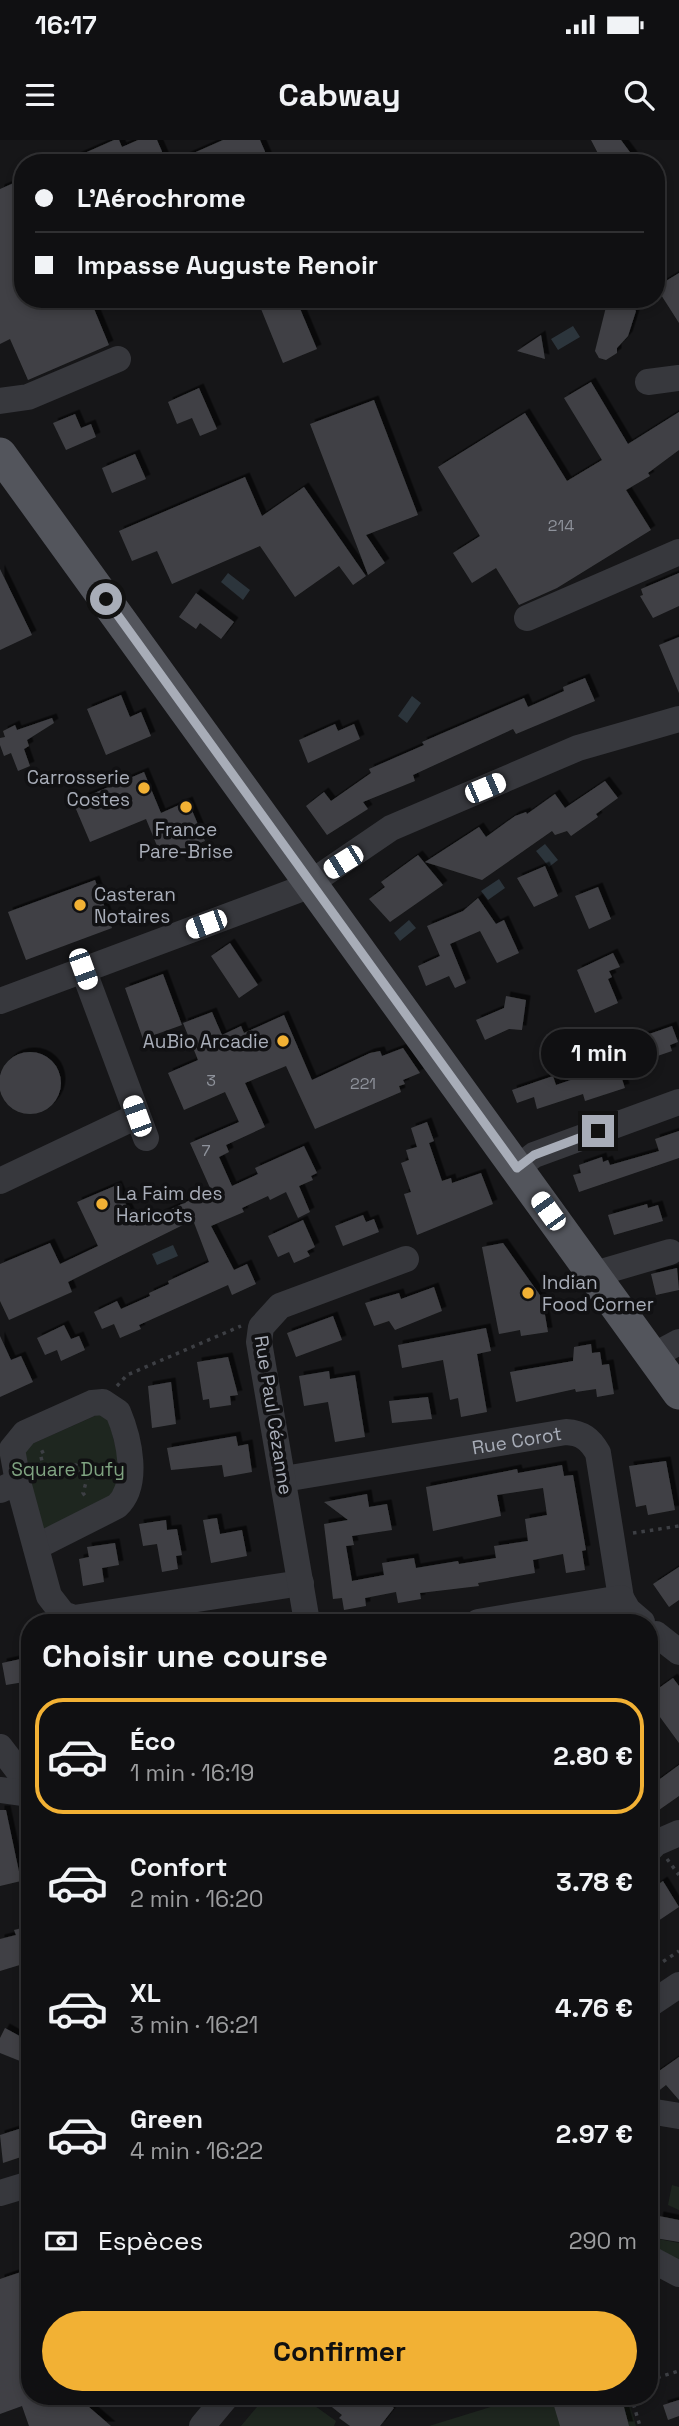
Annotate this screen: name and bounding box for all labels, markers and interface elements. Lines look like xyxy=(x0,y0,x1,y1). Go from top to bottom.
text: 16:17 xyxy=(35,8,97,42)
text: Cabway xyxy=(278,75,401,115)
icon: menu xyxy=(21,76,59,114)
icon: search xyxy=(620,76,658,114)
text: L'Aérochrome xyxy=(77,181,246,215)
text: Impasse Auguste Renoir xyxy=(77,248,378,282)
house number: 214 xyxy=(548,515,574,536)
route start xyxy=(90,583,122,615)
place label: Carrosserie Costes xyxy=(27,765,130,812)
car xyxy=(462,770,509,806)
marker: Carrosserie Costes xyxy=(136,780,152,796)
marker: France Pare-Brise xyxy=(178,799,194,815)
place label: France Pare-Brise xyxy=(139,817,233,864)
car xyxy=(320,842,367,882)
place label: Casteran Notaires xyxy=(94,882,176,929)
marker: Casteran Notaires xyxy=(72,897,88,913)
car xyxy=(183,907,230,941)
car xyxy=(66,946,101,992)
place label: AuBio Arcadie xyxy=(143,1029,269,1054)
callout: 1 min xyxy=(540,1030,656,1079)
marker: AuBio Arcadie xyxy=(275,1033,291,1049)
text: 1 min xyxy=(571,1038,627,1068)
house number: 3 xyxy=(206,1070,216,1091)
house number: 221 xyxy=(350,1073,376,1094)
car xyxy=(120,1093,155,1139)
route end xyxy=(582,1115,614,1147)
house number: 7 xyxy=(201,1140,211,1161)
place label: La Faim des Haricots xyxy=(116,1181,223,1228)
car xyxy=(528,1188,569,1234)
marker: La Faim des Haricots xyxy=(94,1196,110,1212)
place label: Indian Food Corner xyxy=(542,1270,654,1317)
marker: Indian Food Corner xyxy=(520,1285,536,1301)
street label: Rue Paul Cézanne xyxy=(249,1333,298,1497)
street label: Rue Corot xyxy=(470,1421,564,1460)
park label: Square Dufy xyxy=(11,1457,125,1482)
text: Choisir une course xyxy=(42,1636,328,1676)
text: Éco xyxy=(130,1724,176,1758)
icon: car xyxy=(46,1725,109,1788)
text: 2.80 € xyxy=(553,1739,633,1773)
text: 1 min · 16:19 xyxy=(130,1758,254,1788)
text: Confort xyxy=(130,1850,227,1884)
icon: car xyxy=(46,1851,109,1914)
text: 3.78 € xyxy=(556,1865,633,1899)
text: 2 min · 16:20 xyxy=(130,1884,264,1914)
text: XL xyxy=(130,1976,161,2010)
icon: car xyxy=(46,1977,109,2040)
text: 4.76 € xyxy=(555,1991,633,2025)
text: 3 min · 16:21 xyxy=(130,2010,258,2040)
text: Green xyxy=(130,2102,203,2136)
icon: car xyxy=(46,2103,109,2166)
text: 2.97 € xyxy=(556,2117,633,2151)
text: 4 min · 16:22 xyxy=(130,2136,263,2166)
icon: cash xyxy=(42,2222,80,2260)
text: Espèces xyxy=(98,2224,203,2258)
text: 290 m xyxy=(569,2226,637,2256)
button: Confirmer xyxy=(42,2311,637,2391)

